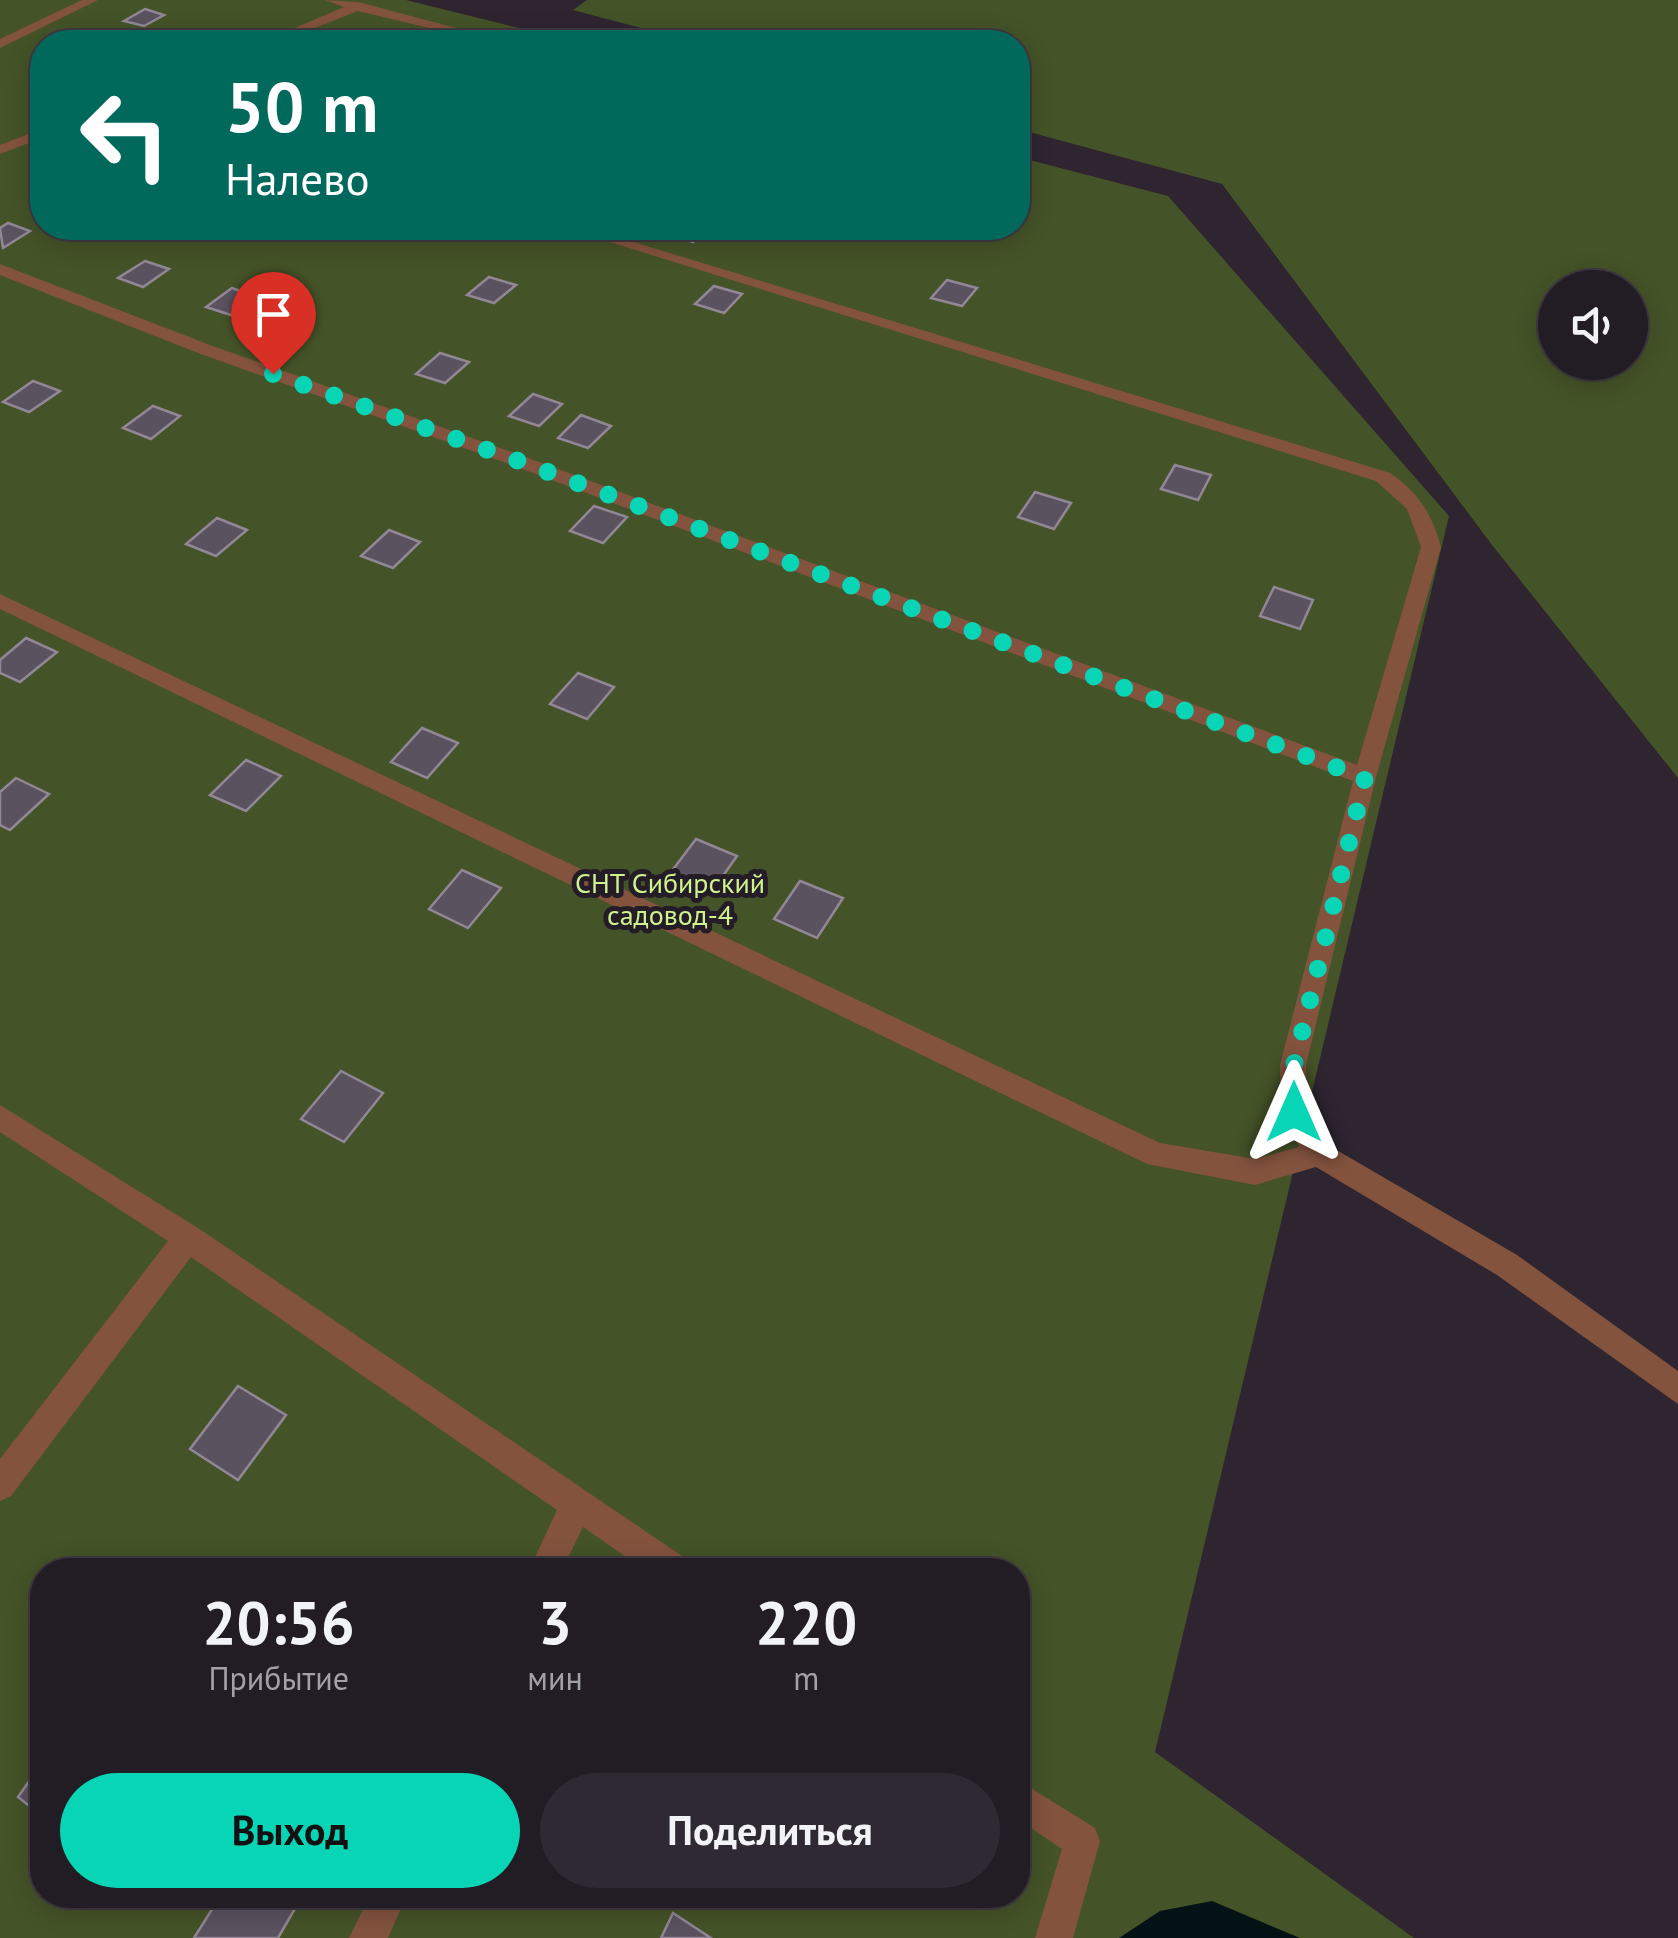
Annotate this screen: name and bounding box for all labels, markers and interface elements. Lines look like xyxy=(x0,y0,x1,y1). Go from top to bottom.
text: 50 m xyxy=(225,61,378,151)
icon: left xyxy=(60,70,190,200)
text: Налево xyxy=(225,149,370,207)
map controls xyxy=(1538,270,1648,380)
button: sound xyxy=(1538,270,1648,380)
pin xyxy=(231,272,316,375)
icon: arrive xyxy=(246,287,301,342)
park label: СНТ Сибирский садовод-4 xyxy=(575,864,765,933)
position arrow xyxy=(1242,1060,1346,1164)
text: 20:56 xyxy=(203,1583,355,1661)
text: 3 xyxy=(538,1583,572,1661)
text: 220 xyxy=(755,1583,857,1661)
text: Прибытие xyxy=(208,1657,349,1699)
text: мин xyxy=(527,1657,583,1699)
text: m xyxy=(793,1657,819,1699)
button: Выход xyxy=(60,1773,520,1888)
button: Поделиться xyxy=(540,1773,1000,1888)

